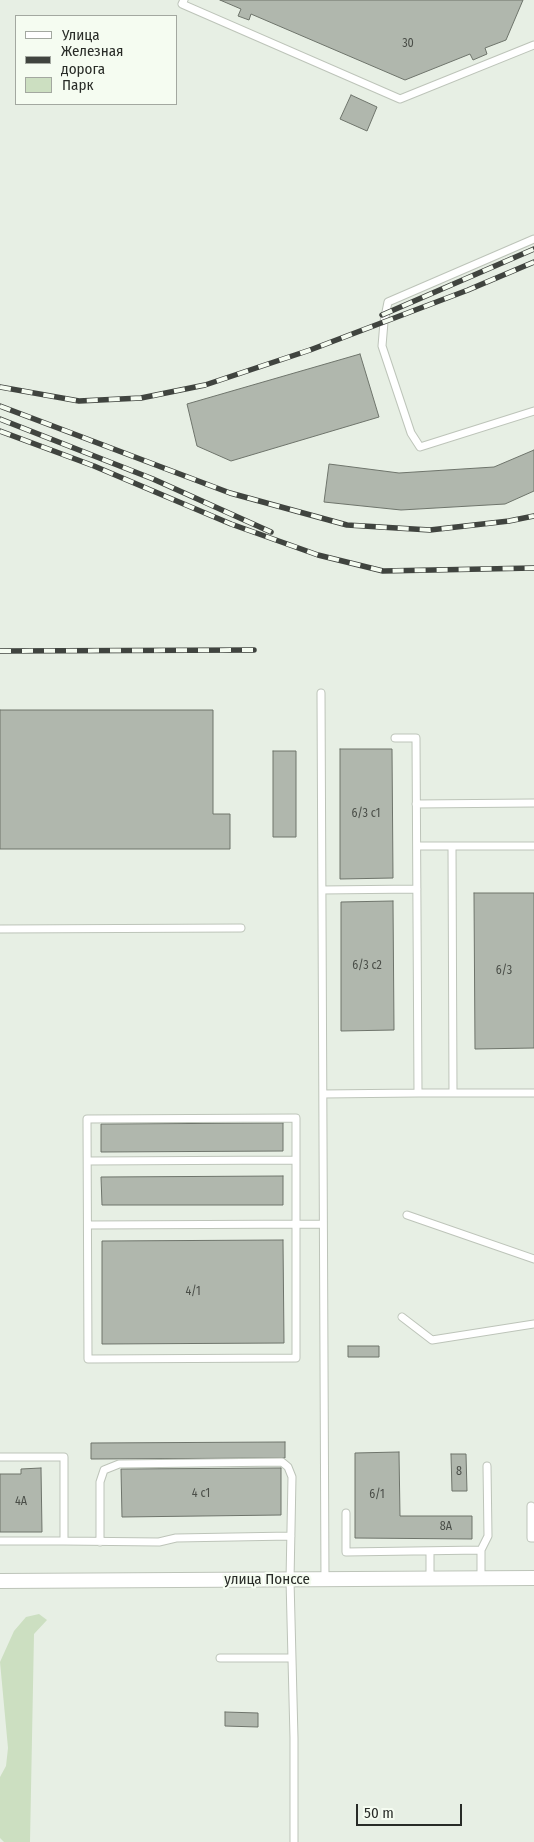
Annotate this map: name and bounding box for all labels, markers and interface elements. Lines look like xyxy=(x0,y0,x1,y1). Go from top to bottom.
legend xyxy=(15,15,178,105)
text: Улица xyxy=(62,26,100,44)
house number: 30 xyxy=(402,37,414,51)
text: Железная дорога xyxy=(61,42,123,78)
text: Парк xyxy=(62,76,93,94)
house number: 6/3 с1 xyxy=(352,807,380,821)
house number: 6/3 с2 xyxy=(352,959,382,973)
house number: 6/3 xyxy=(496,964,512,978)
house number: 4/1 xyxy=(185,1285,201,1299)
house number: 8 xyxy=(456,1465,462,1479)
house number: 4 с1 xyxy=(192,1487,210,1501)
house number: 6/1 xyxy=(369,1488,385,1502)
house number: 4А xyxy=(15,1495,27,1509)
house number: 8А xyxy=(440,1520,452,1534)
street label: улица Понссе xyxy=(224,1571,310,1589)
scale bar xyxy=(359,1794,465,1826)
text: 50 m xyxy=(364,1804,394,1822)

